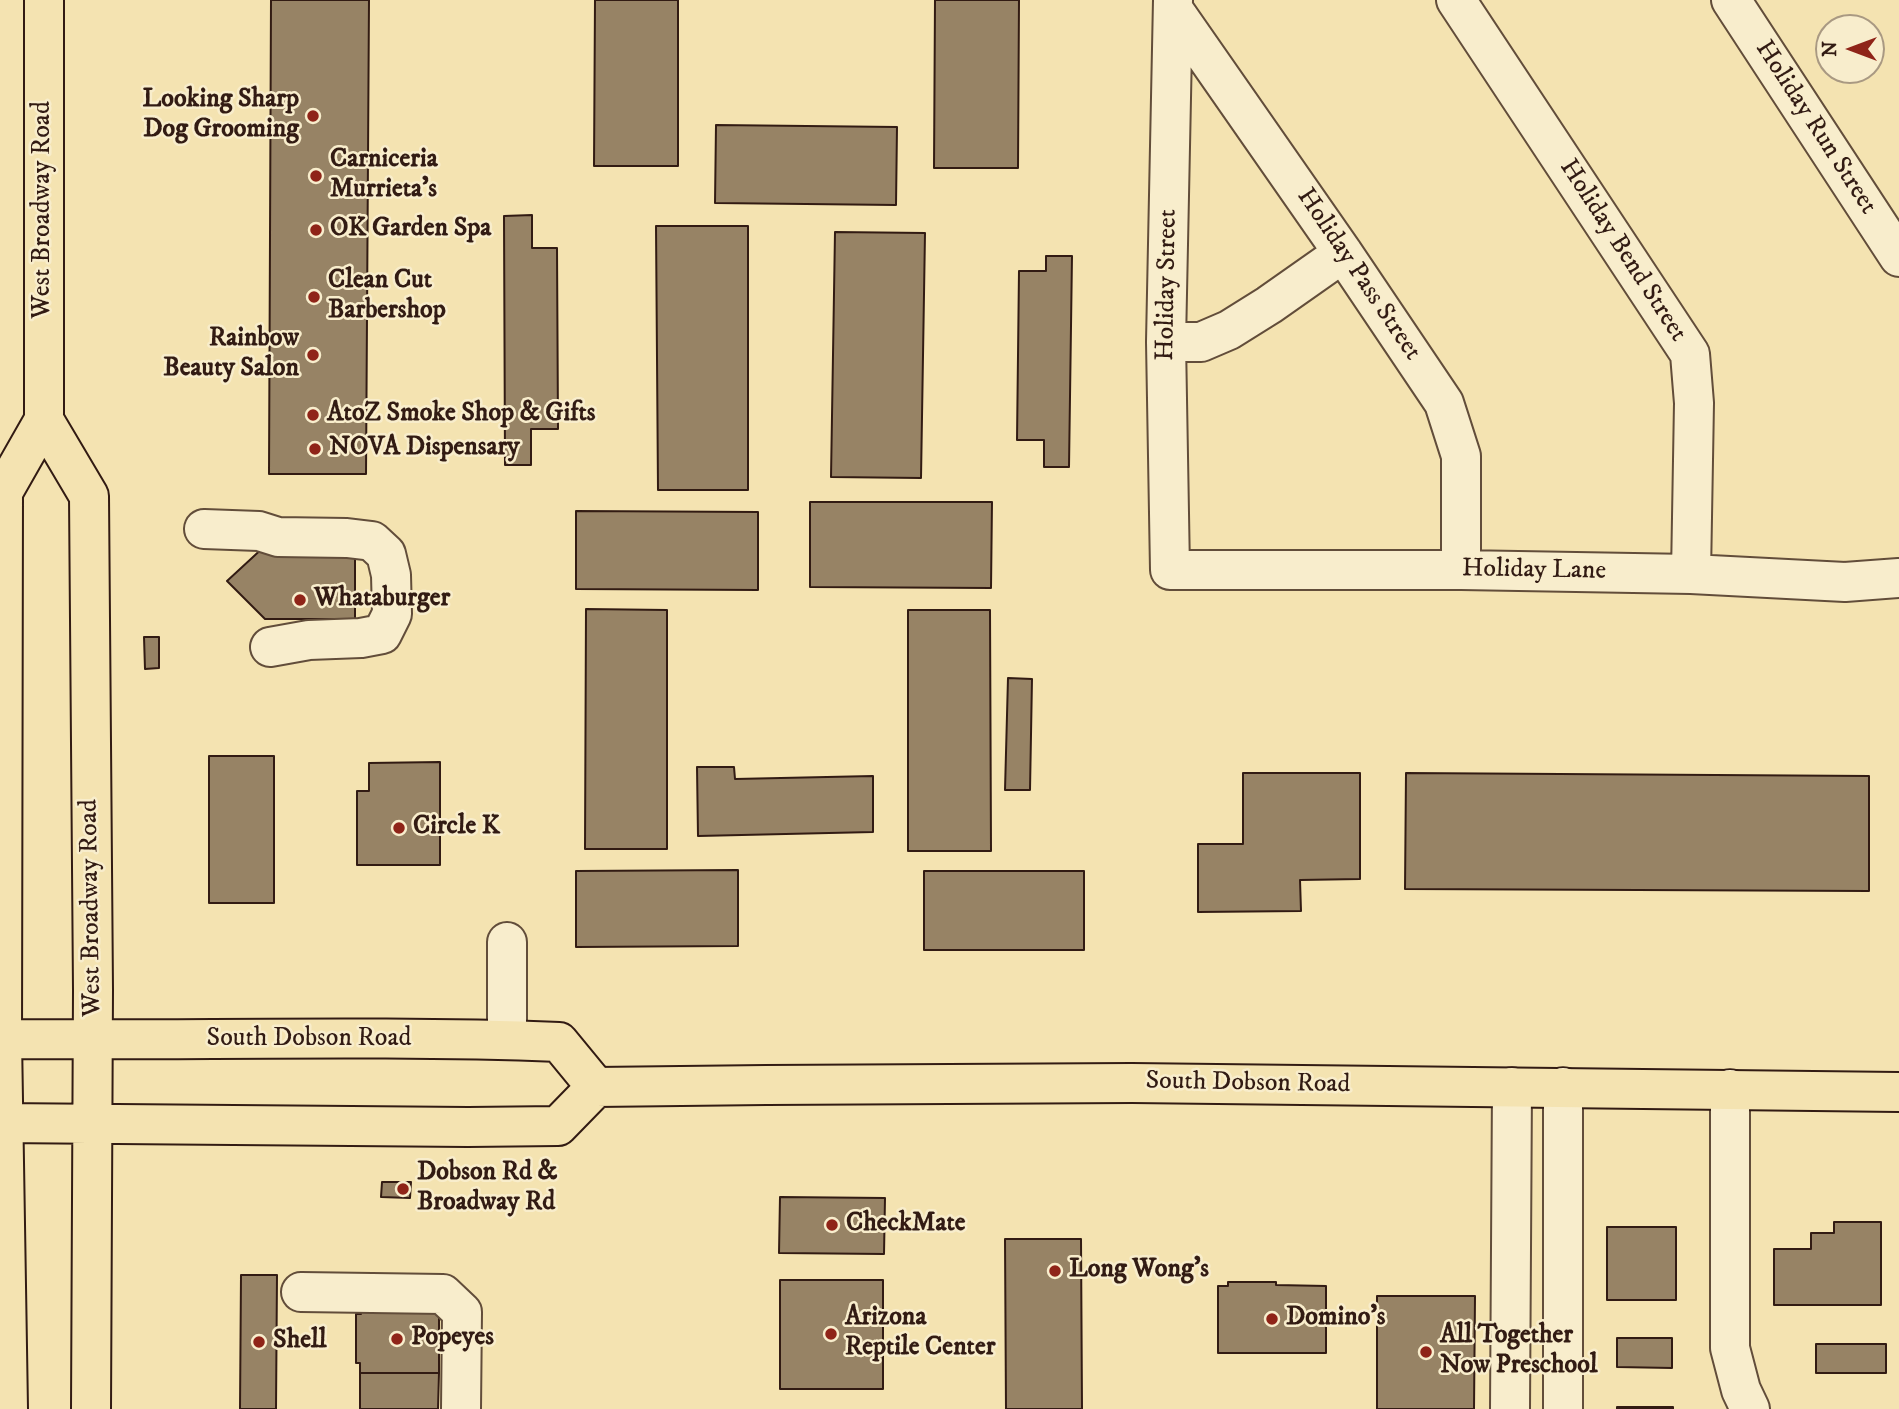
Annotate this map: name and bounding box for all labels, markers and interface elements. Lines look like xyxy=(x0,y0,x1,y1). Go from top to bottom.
north arrow xyxy=(1815,14,1885,84)
street label: Holiday Run Street xyxy=(1747,35,1883,221)
text: N xyxy=(1819,41,1842,57)
place label: Looking Sharp Dog Grooming xyxy=(143,85,299,146)
street label: West Broadway Road xyxy=(28,101,60,319)
marker: Looking Sharp Dog Grooming xyxy=(305,108,321,124)
place label: Carniceria Murrieta's xyxy=(330,145,438,206)
street label: Holiday Bend Street xyxy=(1551,154,1693,348)
marker: Carniceria Murrieta's xyxy=(308,168,324,184)
street label: Holiday Pass Street xyxy=(1289,183,1427,367)
street label: Holiday Street xyxy=(1151,209,1185,361)
place label: OK Garden Spa xyxy=(330,214,491,246)
marker: OK Garden Spa xyxy=(308,222,324,238)
place label: Clean Cut Barbershop xyxy=(328,266,446,328)
marker: Clean Cut Barbershop xyxy=(306,289,322,305)
place label: Rainbow Beauty Salon xyxy=(163,324,299,386)
marker: Rainbow Beauty Salon xyxy=(305,347,321,363)
place label: AtoZ Smoke Shop & Gifts xyxy=(327,399,595,431)
marker: AtoZ Smoke Shop & Gifts xyxy=(305,407,321,423)
place label: NOVA Dispensary xyxy=(329,433,520,465)
marker: NOVA Dispensary xyxy=(307,441,323,457)
street label: Holiday Lane xyxy=(1462,554,1606,588)
place label: Whataburger xyxy=(314,584,450,616)
marker: Whataburger xyxy=(292,592,308,608)
street label: West Broadway Road xyxy=(75,799,109,1017)
place label: Circle K xyxy=(413,812,500,844)
marker: Circle K xyxy=(391,820,407,836)
street label: South Dobson Road xyxy=(207,1024,411,1056)
street label: South Dobson Road xyxy=(1145,1067,1351,1101)
place label: Dobson Rd & Broadway Rd xyxy=(417,1158,558,1220)
marker: Dobson Rd & Broadway Rd xyxy=(395,1181,411,1197)
place label: CheckMate xyxy=(846,1209,966,1241)
marker: CheckMate xyxy=(824,1217,840,1233)
place label: Long Wong's xyxy=(1069,1255,1209,1287)
marker: Long Wong's xyxy=(1047,1263,1063,1279)
place label: Arizona Reptile Center xyxy=(845,1303,995,1364)
place label: Domino's xyxy=(1286,1303,1385,1335)
marker: Domino's xyxy=(1264,1311,1280,1327)
place label: All Together Now Preschool xyxy=(1440,1321,1598,1382)
place label: Popeyes xyxy=(411,1323,494,1355)
place label: Shell xyxy=(273,1326,327,1358)
marker: Arizona Reptile Center xyxy=(823,1326,839,1342)
marker: Popeyes xyxy=(389,1331,405,1347)
marker: Shell xyxy=(251,1334,267,1350)
marker: All Together Now Preschool xyxy=(1418,1344,1434,1360)

